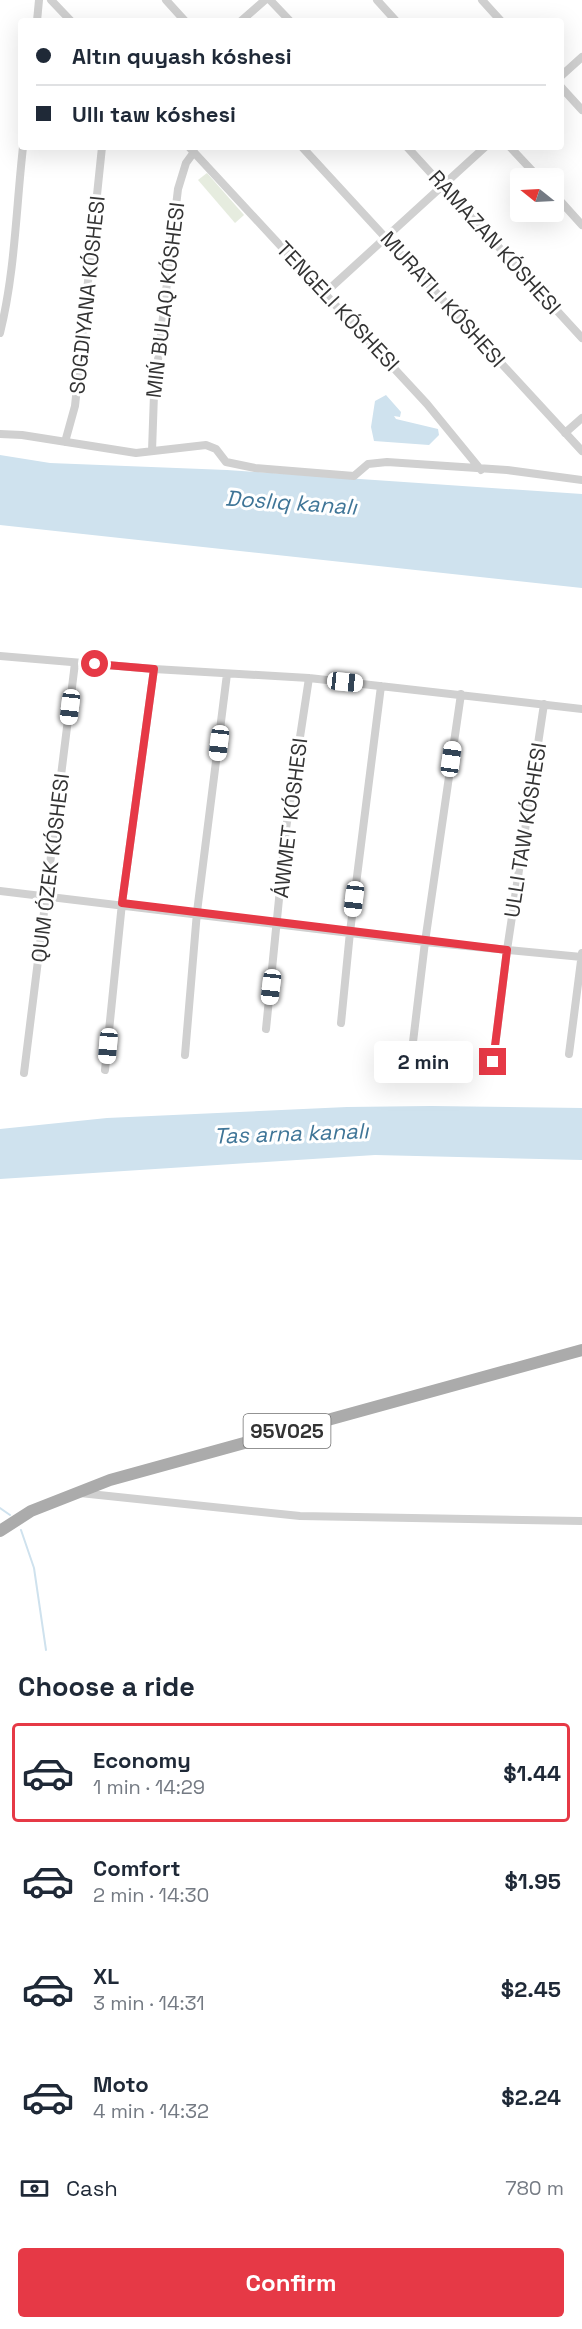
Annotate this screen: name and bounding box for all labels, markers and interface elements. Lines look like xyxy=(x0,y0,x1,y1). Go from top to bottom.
text: Altın quyash kóshesi xyxy=(72,42,292,70)
text: Ullı taw kóshesi xyxy=(72,100,236,128)
street label: RAMAZAN KÓSHESI xyxy=(423,164,567,320)
north arrow xyxy=(510,168,564,222)
map controls xyxy=(510,168,564,222)
street label: SOGDIYANA KÓSHESI xyxy=(63,195,111,395)
street label: MIŃ BULAQ KÓSHESI xyxy=(140,201,190,399)
street label: MURATLI KÓSHESI xyxy=(375,225,511,373)
street label: TENGELI KÓSHESI xyxy=(271,235,405,377)
water label: Doslıq kanalı xyxy=(224,483,359,521)
route start xyxy=(81,650,108,677)
car xyxy=(326,671,364,693)
car xyxy=(59,688,81,726)
car xyxy=(208,724,230,762)
street label: ÁWMET KÓSHESI xyxy=(267,736,313,900)
car xyxy=(440,740,462,778)
street label: ULLI TAW KÓSHESI xyxy=(498,741,552,919)
street label: QUM ÓZEK KÓSHESI xyxy=(25,772,75,964)
car xyxy=(343,880,365,918)
car xyxy=(260,968,282,1006)
car xyxy=(97,1027,119,1065)
callout: 2 min xyxy=(373,1041,472,1083)
route end xyxy=(479,1048,506,1075)
text: 2 min xyxy=(398,1049,449,1075)
water label: Tas arna kanalı xyxy=(213,1116,370,1150)
road number: 95V025 xyxy=(244,1414,330,1448)
text: Choose a ride xyxy=(18,1669,195,1704)
icon: car xyxy=(21,1746,75,1800)
text: Economy xyxy=(93,1746,191,1774)
text: $1.44 xyxy=(503,1759,561,1787)
text: 1 min · 14:29 xyxy=(93,1774,205,1800)
icon: car xyxy=(21,1854,75,1908)
text: Comfort xyxy=(93,1854,181,1882)
text: $1.95 xyxy=(504,1867,561,1895)
text: 2 min · 14:30 xyxy=(93,1882,209,1908)
icon: car xyxy=(21,1962,75,2016)
text: XL xyxy=(93,1962,119,1990)
text: $2.45 xyxy=(501,1975,561,2003)
text: 3 min · 14:31 xyxy=(93,1990,205,2016)
icon: car xyxy=(21,2070,75,2124)
text: Moto xyxy=(93,2070,149,2098)
text: $2.24 xyxy=(501,2083,561,2111)
text: 4 min · 14:32 xyxy=(93,2098,209,2124)
icon: cash xyxy=(18,2172,51,2205)
text: Cash xyxy=(66,2174,118,2202)
text: 780 m xyxy=(505,2175,564,2201)
button: Confirm xyxy=(18,2248,564,2317)

